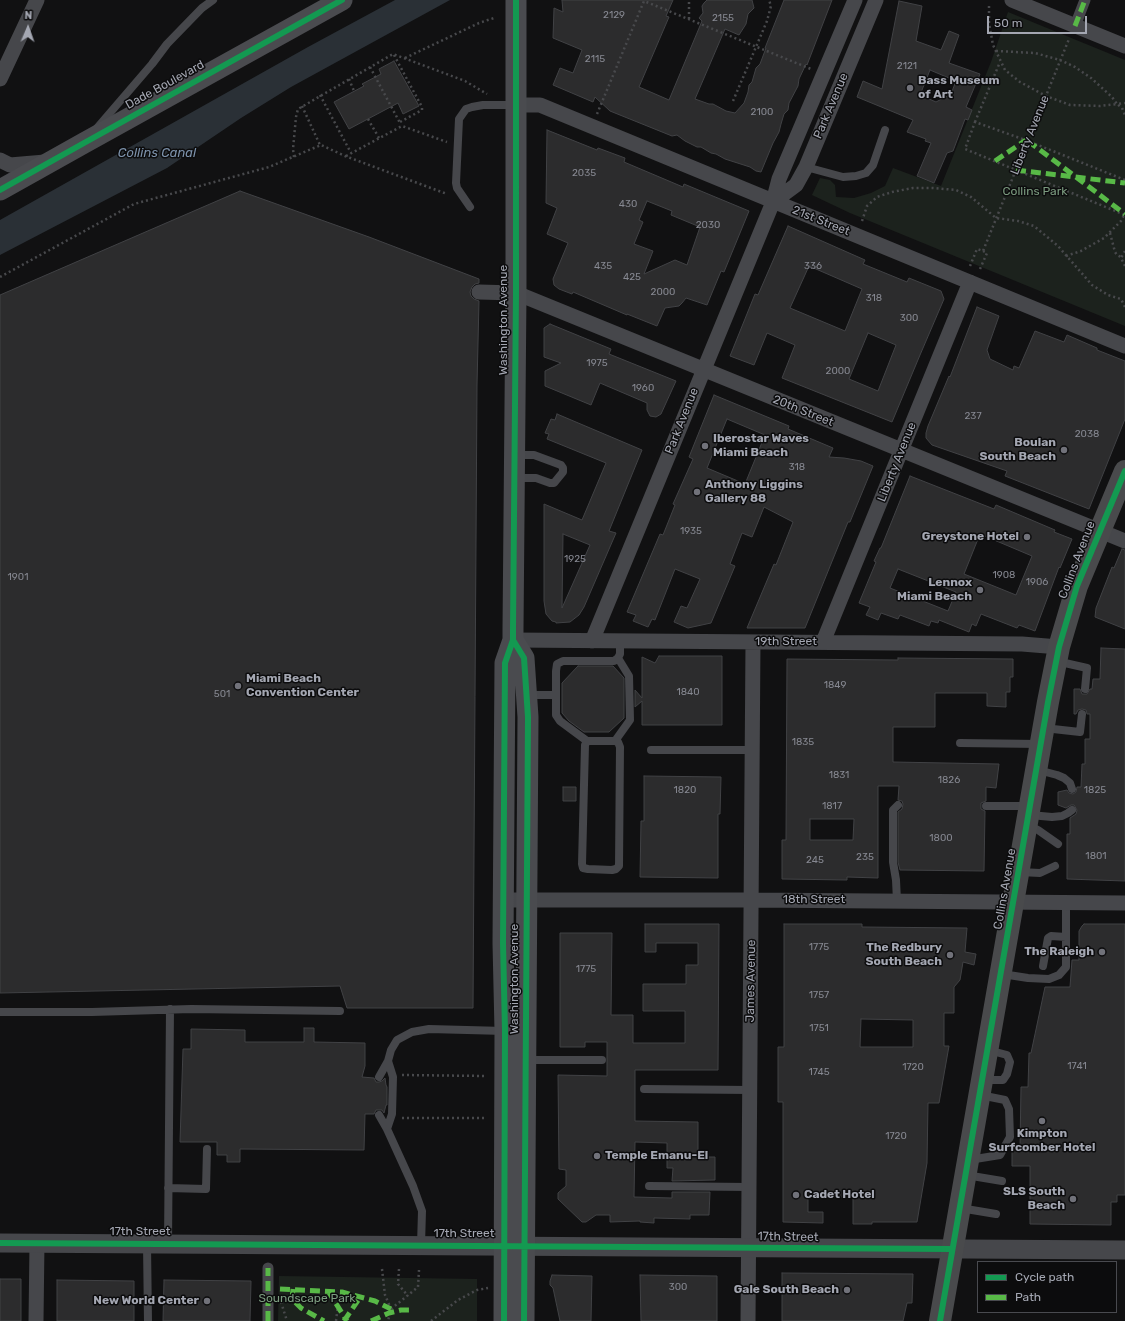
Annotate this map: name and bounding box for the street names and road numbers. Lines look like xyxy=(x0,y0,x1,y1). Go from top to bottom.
street label: Dade Boulevard xyxy=(123,57,207,113)
street label: Park Avenue xyxy=(811,71,851,141)
street label: Liberty Avenue xyxy=(1008,93,1052,177)
street label: 21st Street xyxy=(790,203,852,239)
street label: Washington Avenue xyxy=(497,265,511,375)
street label: Park Avenue xyxy=(662,386,702,456)
street label: 20th Street xyxy=(770,392,836,430)
street label: Liberty Avenue xyxy=(875,420,919,504)
street label: Collins Avenue xyxy=(1056,519,1098,601)
street label: 19th Street xyxy=(755,635,817,649)
street label: Collins Avenue xyxy=(991,847,1019,931)
street label: 18th Street xyxy=(783,893,845,907)
street label: Washington Avenue xyxy=(508,924,522,1034)
street label: James Avenue xyxy=(743,940,759,1022)
street label: 17th Street xyxy=(110,1225,170,1239)
street label: 17th Street xyxy=(434,1227,494,1241)
street label: 17th Street xyxy=(757,1229,819,1245)

